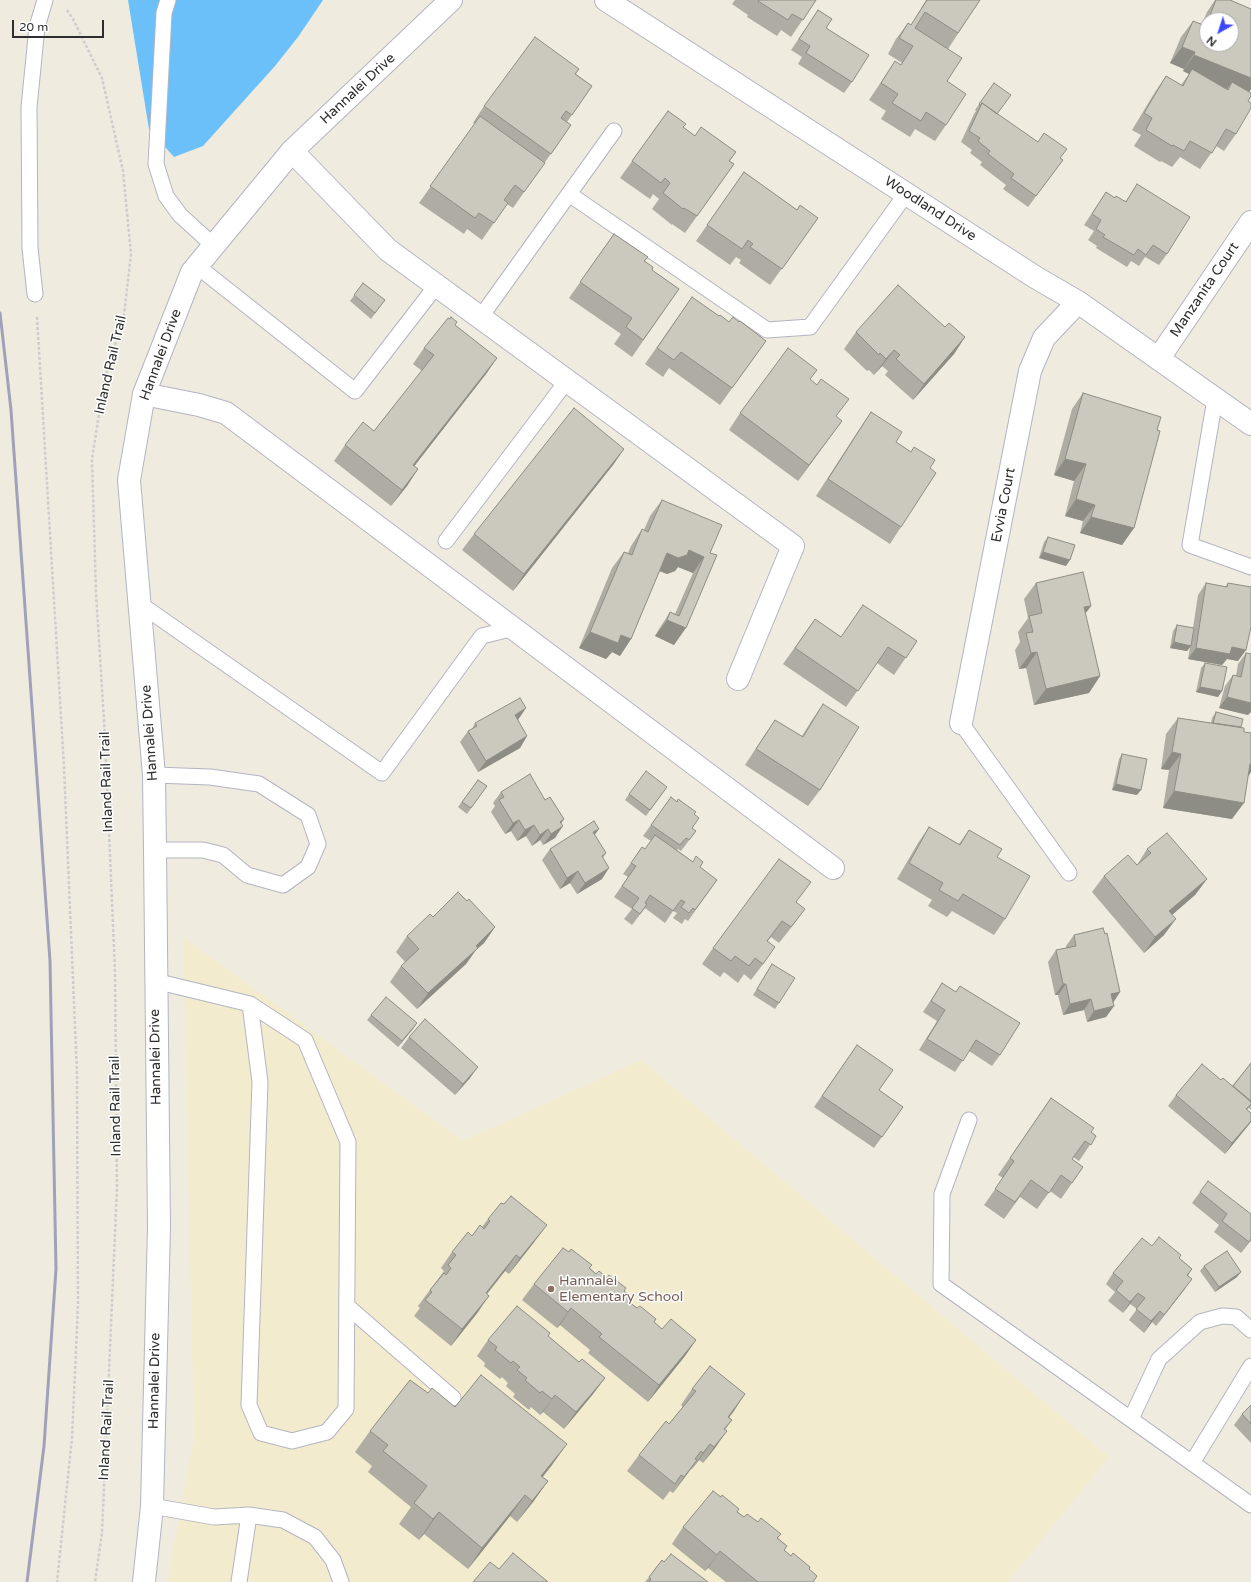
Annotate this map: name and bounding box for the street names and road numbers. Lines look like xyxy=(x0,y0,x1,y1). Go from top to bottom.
street label: Hannalei Drive xyxy=(317,50,399,128)
street label: Woodland Drive xyxy=(881,173,979,245)
street label: Manzanita Court xyxy=(1167,239,1243,341)
street label: Hannalei Drive xyxy=(137,307,185,403)
street label: Inland Rail Trail xyxy=(91,314,131,416)
street label: Evvia Court xyxy=(989,466,1019,544)
street label: Hannalei Drive xyxy=(138,684,162,782)
street label: Inland Rail Trail xyxy=(97,731,117,833)
street label: Hannalei Drive xyxy=(147,1009,165,1105)
street label: Inland Rail Trail xyxy=(107,1055,125,1157)
street label: Hannalei Drive xyxy=(146,1333,164,1429)
street label: Inland Rail Trail xyxy=(96,1379,118,1481)

